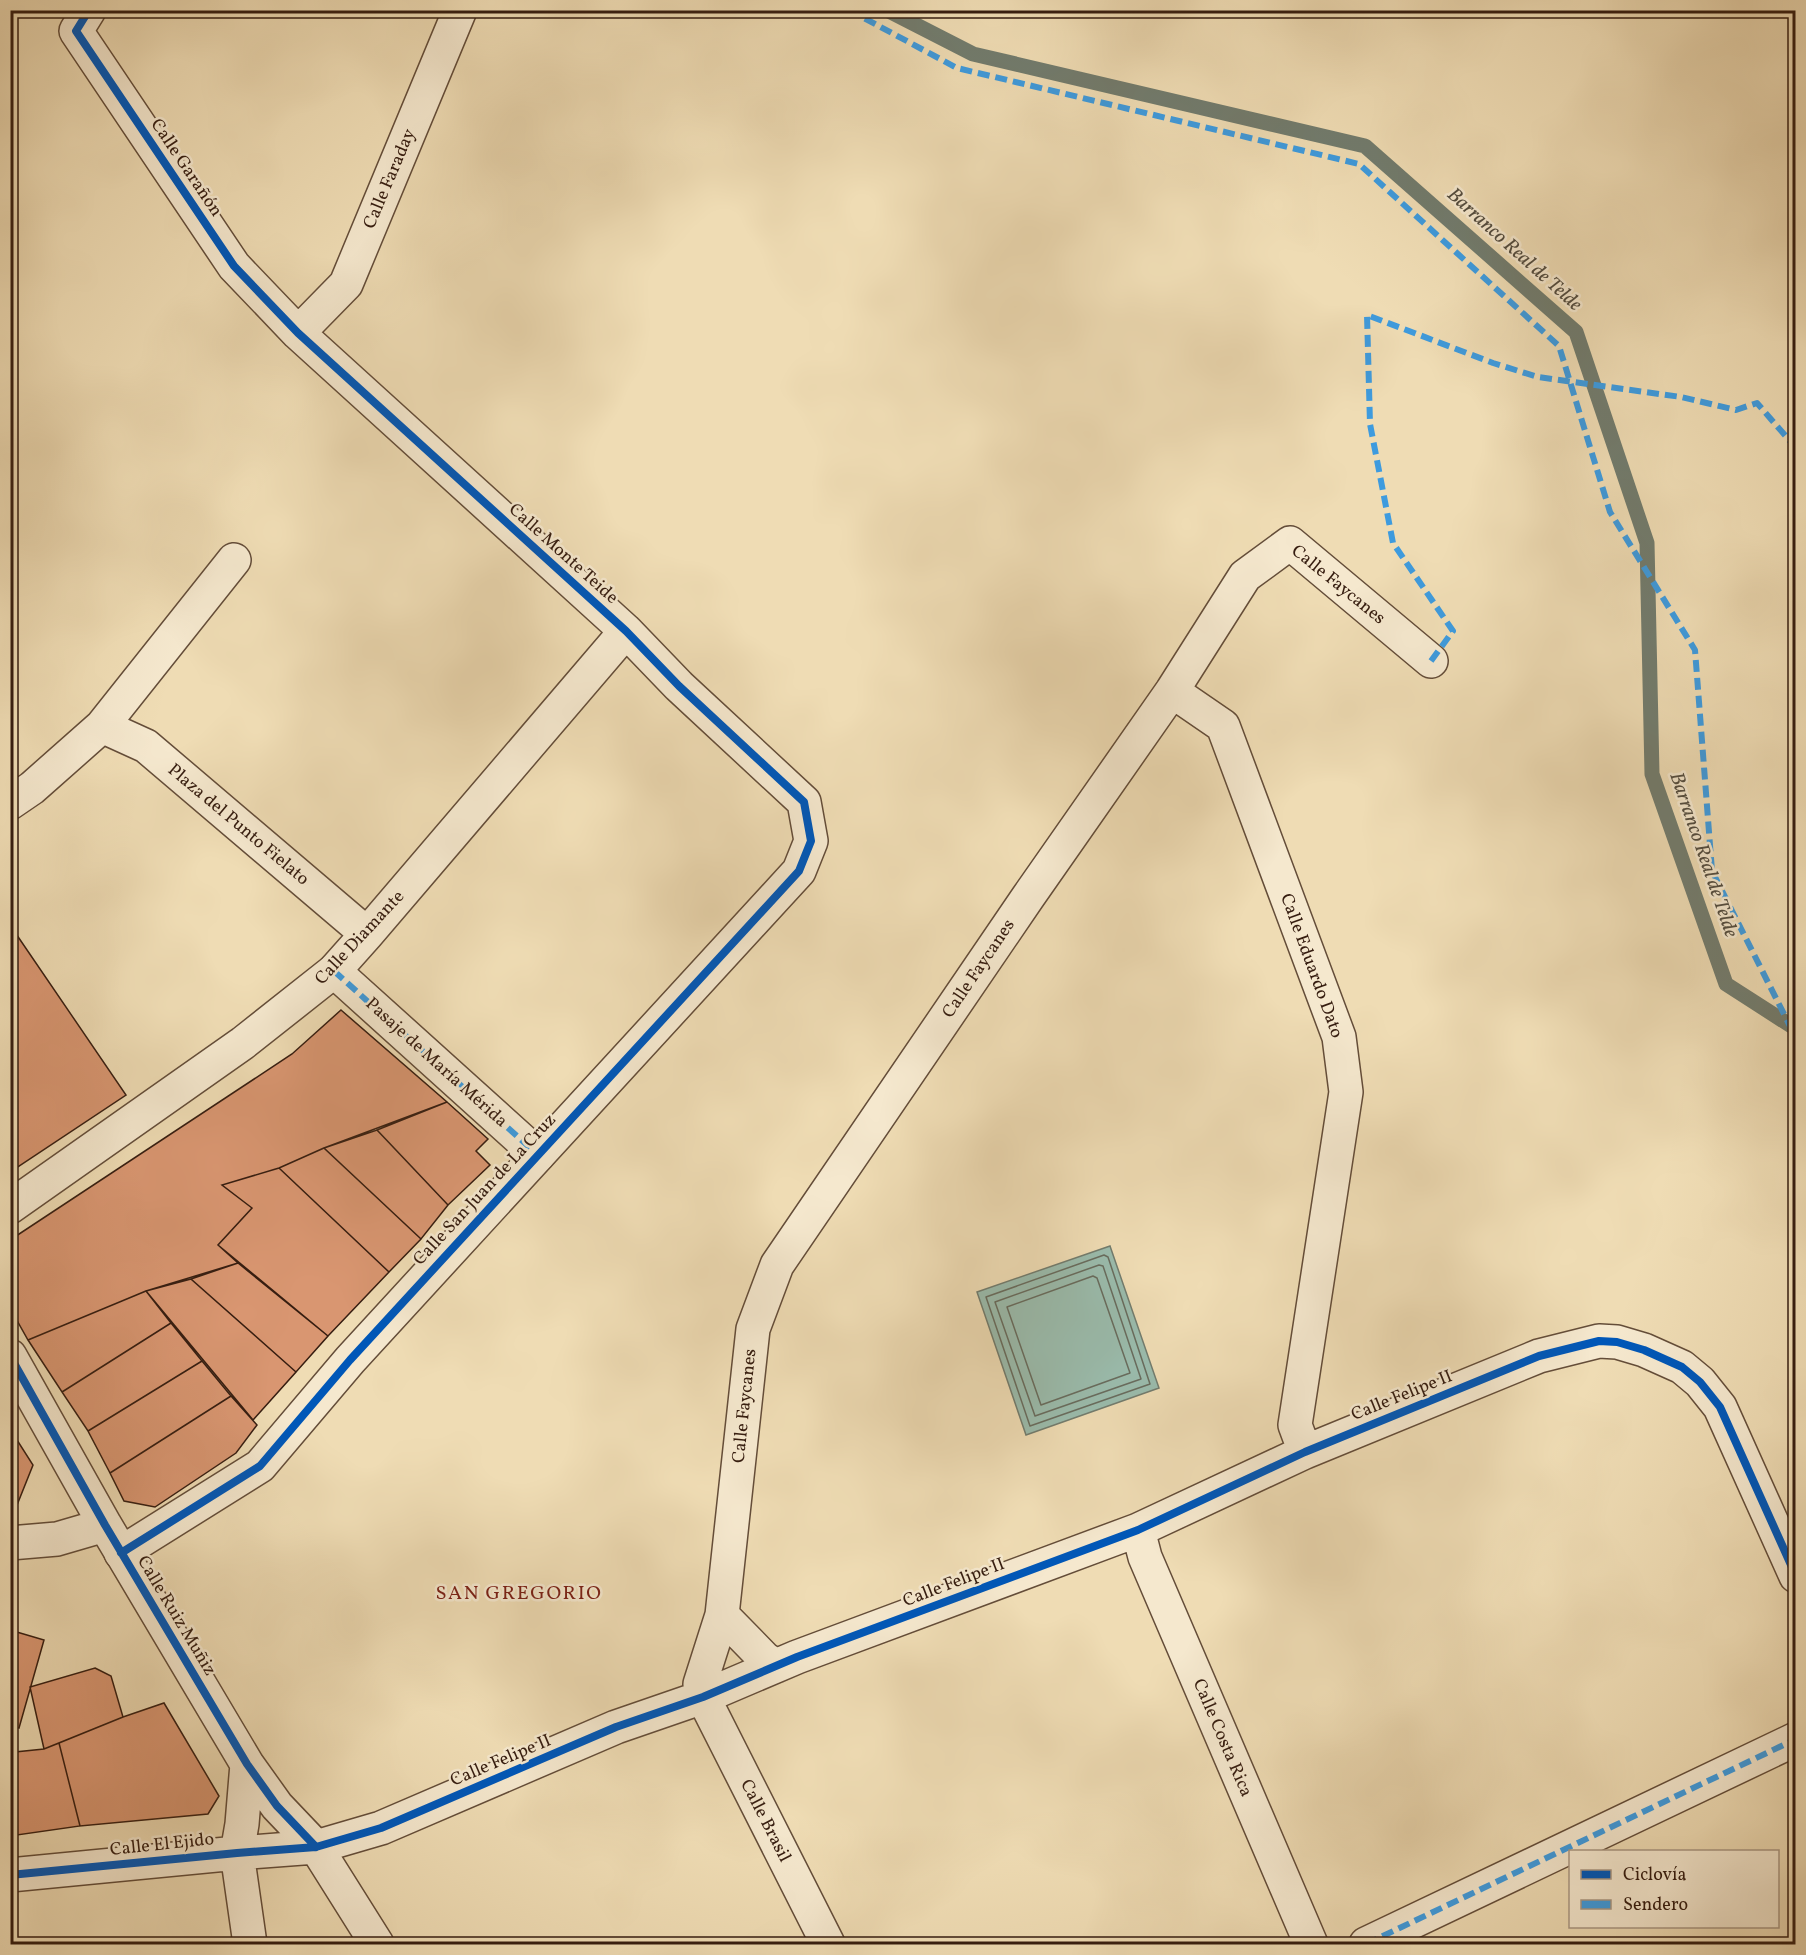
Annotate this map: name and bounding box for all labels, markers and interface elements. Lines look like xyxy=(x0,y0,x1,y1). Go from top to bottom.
street label: Calle Garañón xyxy=(144,114,228,222)
street label: Calle Faraday xyxy=(358,125,422,233)
water label: Barranco Real de Telde xyxy=(1440,182,1588,319)
street label: Calle Monte Teide xyxy=(503,498,623,610)
street label: Calle Faycanes xyxy=(1286,539,1390,631)
street label: Plaza del Punto Fielato xyxy=(162,758,314,892)
water label: Barranco Real de Telde xyxy=(1662,769,1745,942)
street label: Calle Diamante xyxy=(309,885,411,991)
street label: Calle Eduardo Dato xyxy=(1273,890,1349,1042)
street label: Calle Faycanes xyxy=(937,914,1021,1024)
street label: Pasaje de María Mérida xyxy=(359,992,513,1134)
street label: Calle San Juan de La Cruz xyxy=(408,1108,562,1272)
street label: Calle Faycanes xyxy=(727,1348,763,1464)
street label: Calle Felipe II xyxy=(1348,1364,1456,1428)
street label: Calle Ruiz Muñiz xyxy=(130,1551,222,1681)
street label: Calle Felipe II xyxy=(899,1552,1009,1614)
district label: SAN GREGORIO xyxy=(436,1580,602,1608)
street label: Calle Costa Rica xyxy=(1186,1675,1258,1801)
street label: Calle Felipe II xyxy=(447,1729,555,1793)
street label: Calle Brasil xyxy=(733,1775,797,1867)
street label: Calle El Ejido xyxy=(109,1827,215,1863)
legend xyxy=(1569,1850,1779,1928)
text: Ciclovía xyxy=(1623,1863,1686,1888)
text: Sendero xyxy=(1623,1893,1688,1918)

